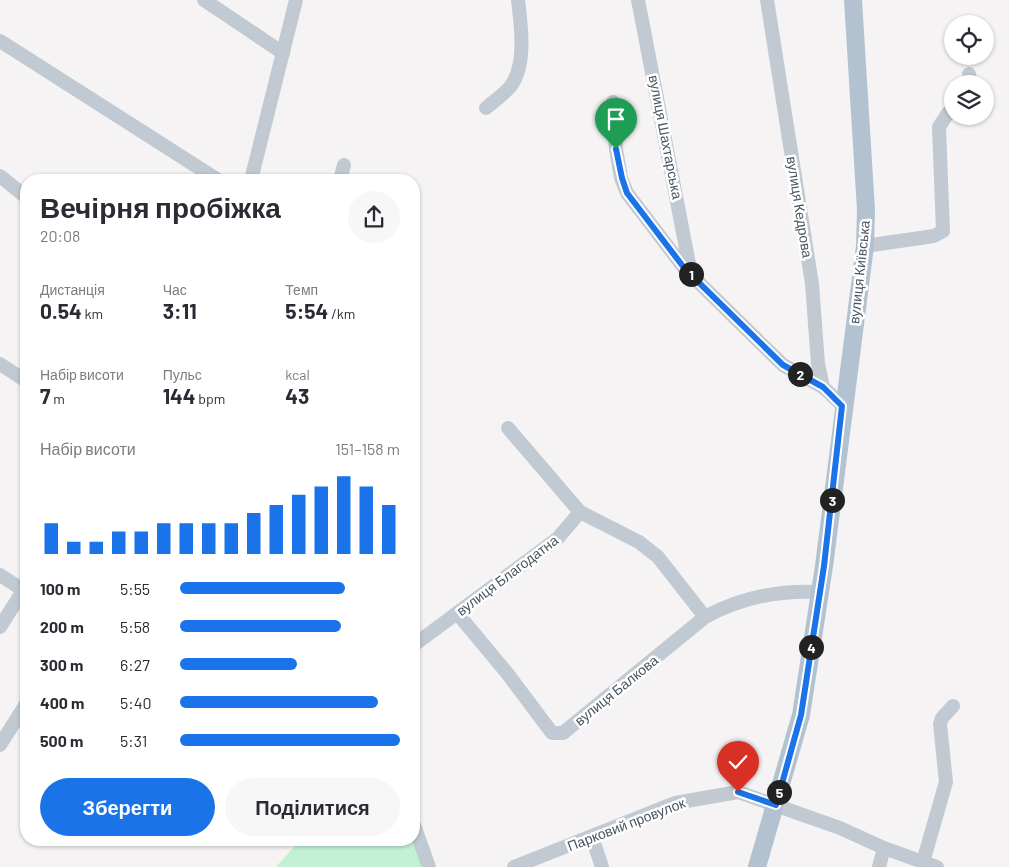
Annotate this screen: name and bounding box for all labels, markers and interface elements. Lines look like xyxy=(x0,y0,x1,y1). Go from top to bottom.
map controls xyxy=(944,15,994,125)
button: locate xyxy=(944,15,994,65)
street label: вулиця Шахтарська xyxy=(646,74,686,201)
button: layers xyxy=(944,75,994,125)
pin xyxy=(595,98,637,149)
icon: arrive xyxy=(602,105,630,133)
street label: вулиця Кедрова xyxy=(784,155,816,259)
text: Вечірня пробіжка xyxy=(40,190,281,224)
button: share xyxy=(348,191,400,243)
street label: вулиця Київська xyxy=(845,219,873,325)
text: 20:08 xyxy=(40,226,80,245)
pin: 1 xyxy=(678,262,704,286)
text: 1 xyxy=(689,266,694,283)
text: Дистанція xyxy=(40,281,105,298)
text: Час xyxy=(163,281,187,298)
text: Темп xyxy=(285,281,318,298)
text: 0.54 xyxy=(40,298,82,323)
text: 3:11 xyxy=(163,298,197,323)
text: 5:54 xyxy=(285,298,328,323)
text: km xyxy=(82,305,103,322)
text: /km xyxy=(328,305,355,322)
pin: 2 xyxy=(788,362,812,386)
text: Набір висоти xyxy=(40,366,124,383)
text: Пульс xyxy=(163,366,202,383)
text: kcal xyxy=(285,366,310,383)
text: 2 xyxy=(797,366,804,383)
text: 7 xyxy=(40,383,50,408)
text: 144 xyxy=(163,383,196,408)
text: 43 xyxy=(285,383,309,408)
text: m xyxy=(50,390,65,407)
text: bpm xyxy=(196,390,225,407)
text: Набір висоти xyxy=(40,439,136,458)
text: 151–158 m xyxy=(335,439,400,458)
pin: 3 xyxy=(820,488,844,512)
text: 3 xyxy=(829,492,836,509)
street label: вулиця Благодатна xyxy=(453,531,561,619)
text: 100 m xyxy=(40,579,80,598)
text: 5:55 xyxy=(120,579,150,598)
text: 200 m xyxy=(40,617,84,636)
text: 5:58 xyxy=(120,617,150,636)
pin: 4 xyxy=(798,634,824,660)
text: 4 xyxy=(807,639,816,656)
street label: вулиця Балкова xyxy=(571,651,661,729)
text: 300 m xyxy=(40,655,83,674)
text: 6:27 xyxy=(120,655,150,674)
text: 400 m xyxy=(40,693,84,712)
text: 5:40 xyxy=(120,693,152,712)
text: 500 m xyxy=(40,731,83,750)
text: 5:31 xyxy=(120,731,147,750)
pin xyxy=(717,741,759,792)
icon: check xyxy=(724,748,752,776)
button: Зберегти xyxy=(40,778,215,836)
button: Поділитися xyxy=(225,778,400,836)
pin: 5 xyxy=(766,780,792,804)
text: 5 xyxy=(776,784,783,801)
street label: Парковий провулок xyxy=(565,793,688,854)

